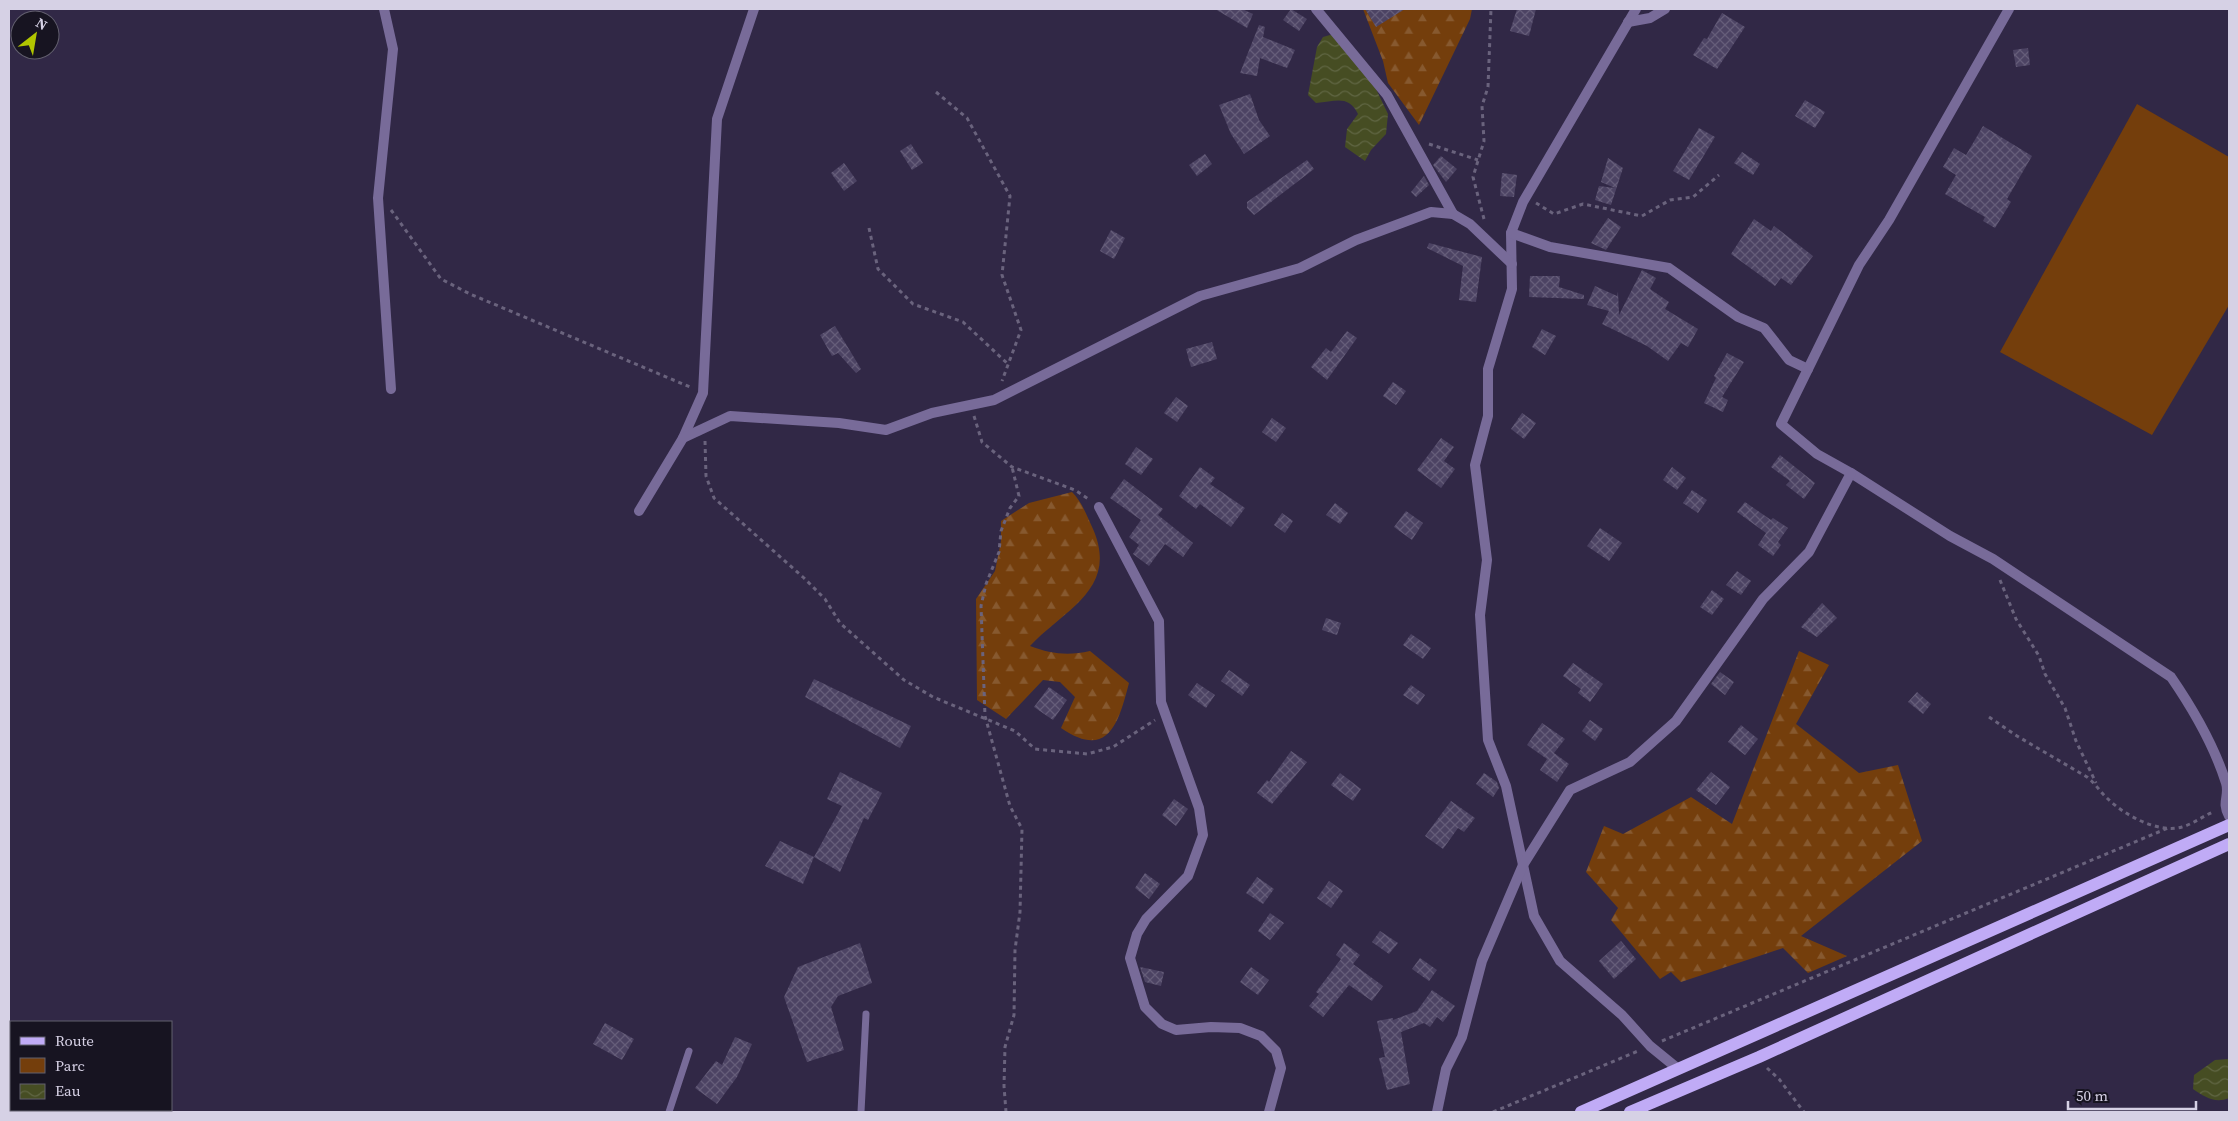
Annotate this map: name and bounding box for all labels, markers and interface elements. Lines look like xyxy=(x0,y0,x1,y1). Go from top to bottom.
north arrow xyxy=(10,10,60,60)
text: N xyxy=(32,13,51,35)
legend xyxy=(10,1021,172,1111)
text: Route xyxy=(55,1030,94,1051)
text: Parc xyxy=(55,1055,85,1076)
scale bar xyxy=(2068,1078,2196,1110)
text: Eau xyxy=(55,1080,81,1101)
text: 50 m xyxy=(2076,1085,2108,1106)

